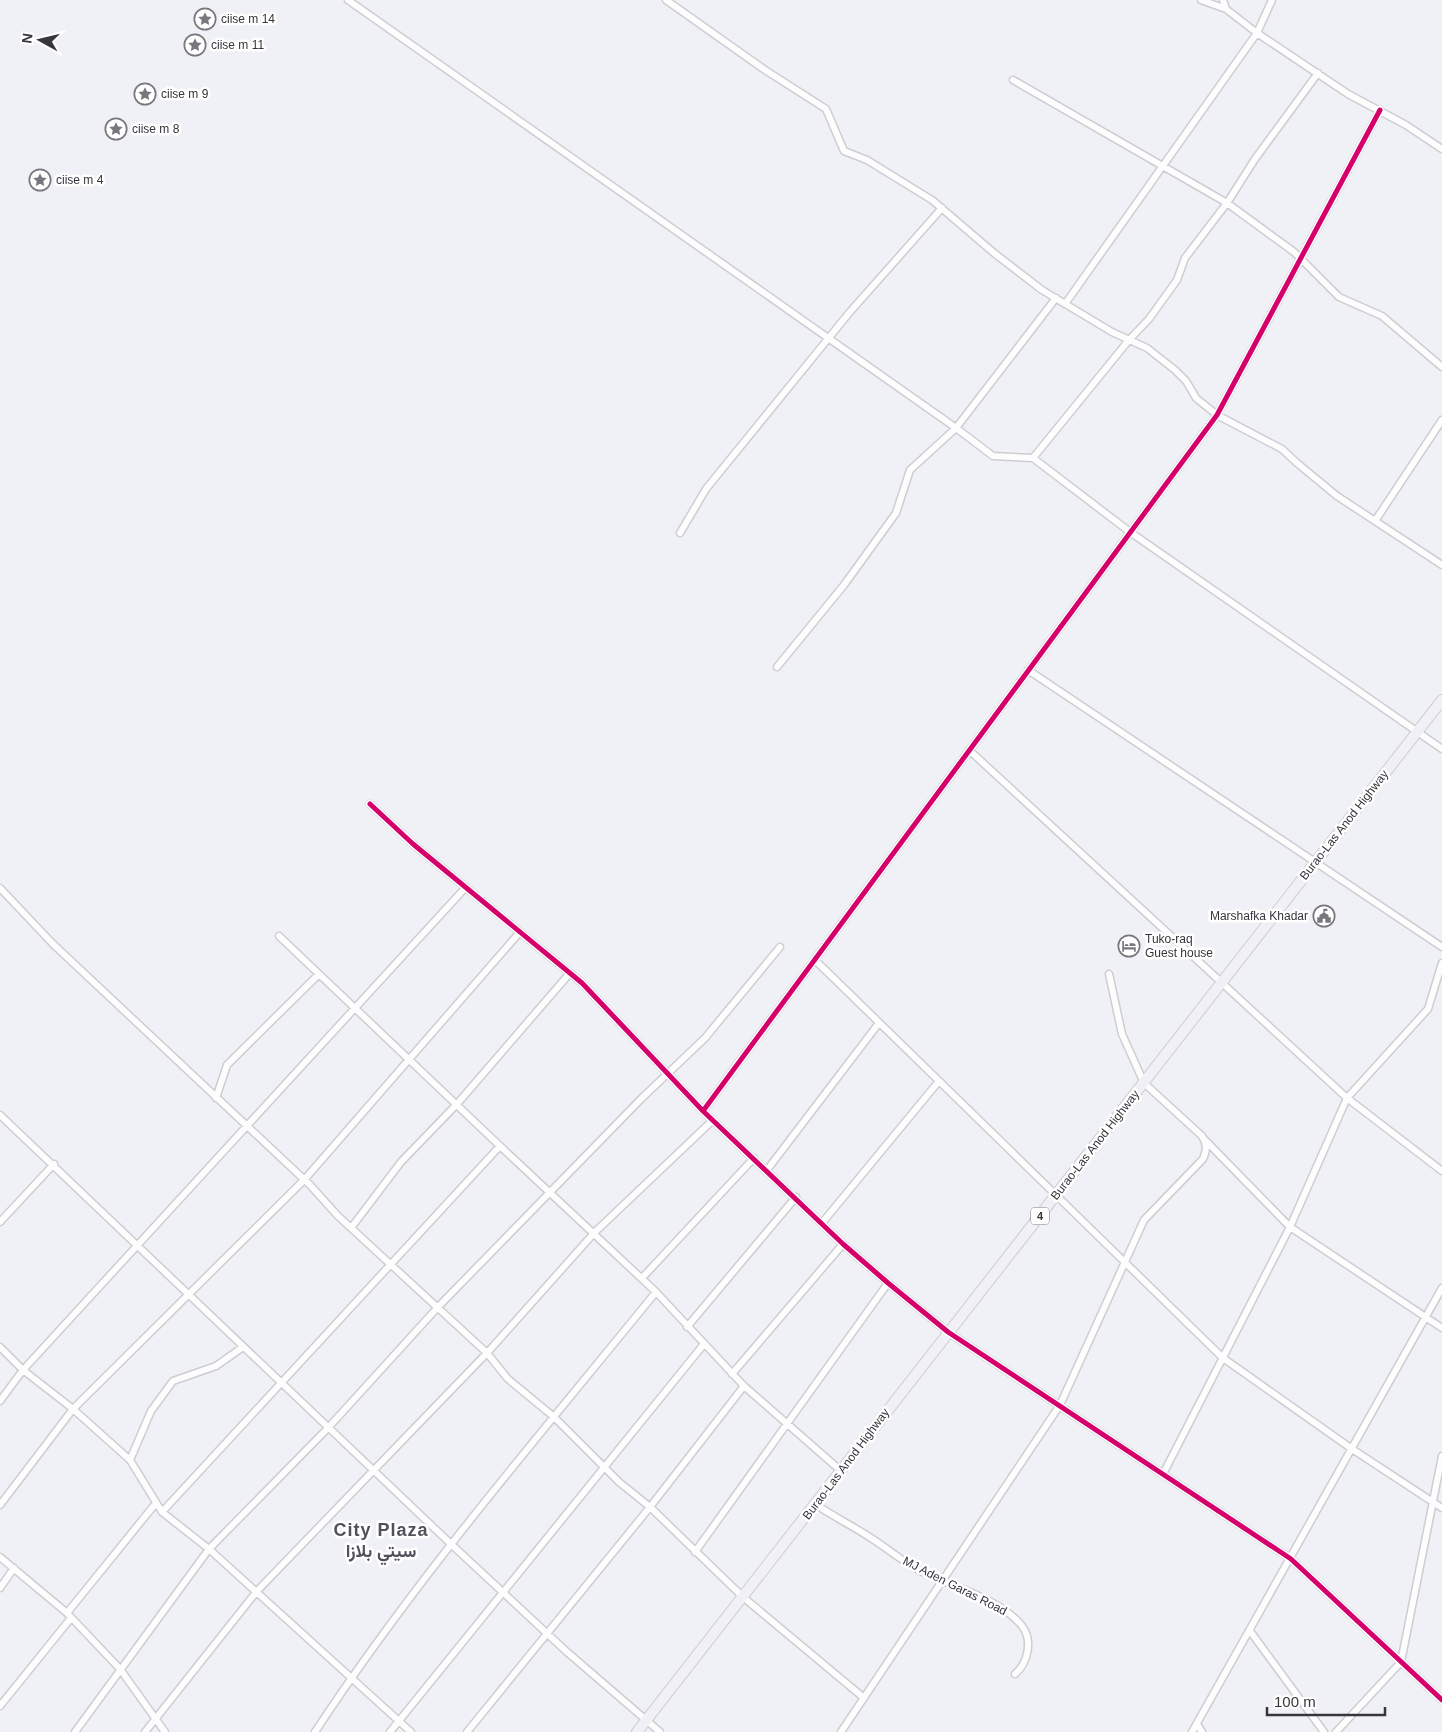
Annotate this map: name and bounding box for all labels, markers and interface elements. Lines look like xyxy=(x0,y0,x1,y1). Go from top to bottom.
place icon: ciise m 14 xyxy=(193,7,217,31)
place label: ciise m 14 xyxy=(221,12,275,26)
north arrow xyxy=(15,15,65,65)
text: N xyxy=(18,32,36,44)
place icon: ciise m 11 xyxy=(183,33,207,57)
place label: ciise m 11 xyxy=(211,38,264,52)
place icon: ciise m 9 xyxy=(133,82,157,106)
place label: ciise m 9 xyxy=(161,87,209,101)
place icon: ciise m 8 xyxy=(104,117,128,141)
place label: ciise m 8 xyxy=(132,122,180,136)
place icon: ciise m 4 xyxy=(28,168,52,192)
place label: ciise m 4 xyxy=(56,173,104,187)
street label: Burao-Las Anod Highway xyxy=(1297,767,1391,883)
public building icon: Marshafka Khadar xyxy=(1312,904,1336,928)
place label: Marshafka Khadar xyxy=(1210,909,1308,923)
place label: Tuko-raq Guest house xyxy=(1145,932,1213,960)
hotel icon: Tuko-raq Guest house xyxy=(1117,934,1141,958)
street label: Burao-Las Anod Highway xyxy=(1048,1087,1142,1203)
road number: 4 xyxy=(1031,1208,1049,1224)
street label: Burao-Las Anod Highway xyxy=(800,1406,892,1522)
district label: City Plaza سيتي بلازا xyxy=(333,1520,429,1566)
street label: MJ Aden Garas Road xyxy=(901,1554,1009,1618)
scale bar xyxy=(1267,1684,1384,1716)
text: 100 m xyxy=(1274,1693,1316,1710)

